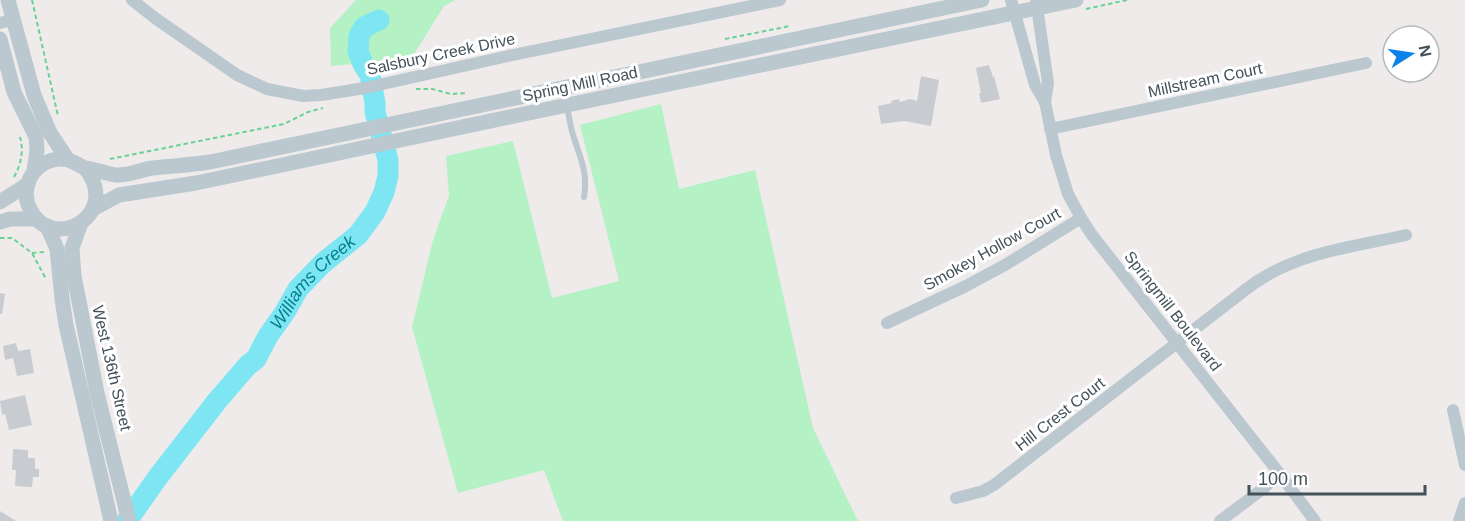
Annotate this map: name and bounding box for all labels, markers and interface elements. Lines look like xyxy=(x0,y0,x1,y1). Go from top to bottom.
north arrow xyxy=(1381,24,1441,84)
street label: Salsbury Creek Drive xyxy=(365,30,517,78)
text: N xyxy=(1416,44,1435,58)
street label: Millstream Court xyxy=(1146,59,1264,100)
street label: Spring Mill Road xyxy=(521,63,639,105)
street label: Smokey Hollow Court xyxy=(921,204,1064,294)
water label: Williams Creek xyxy=(266,230,360,333)
street label: Springmill Boulevard xyxy=(1121,248,1225,374)
street label: West 136th Street xyxy=(89,304,135,433)
street label: Hill Crest Court xyxy=(1012,374,1108,454)
scale bar xyxy=(1249,458,1424,496)
text: 100 m xyxy=(1258,469,1308,489)

